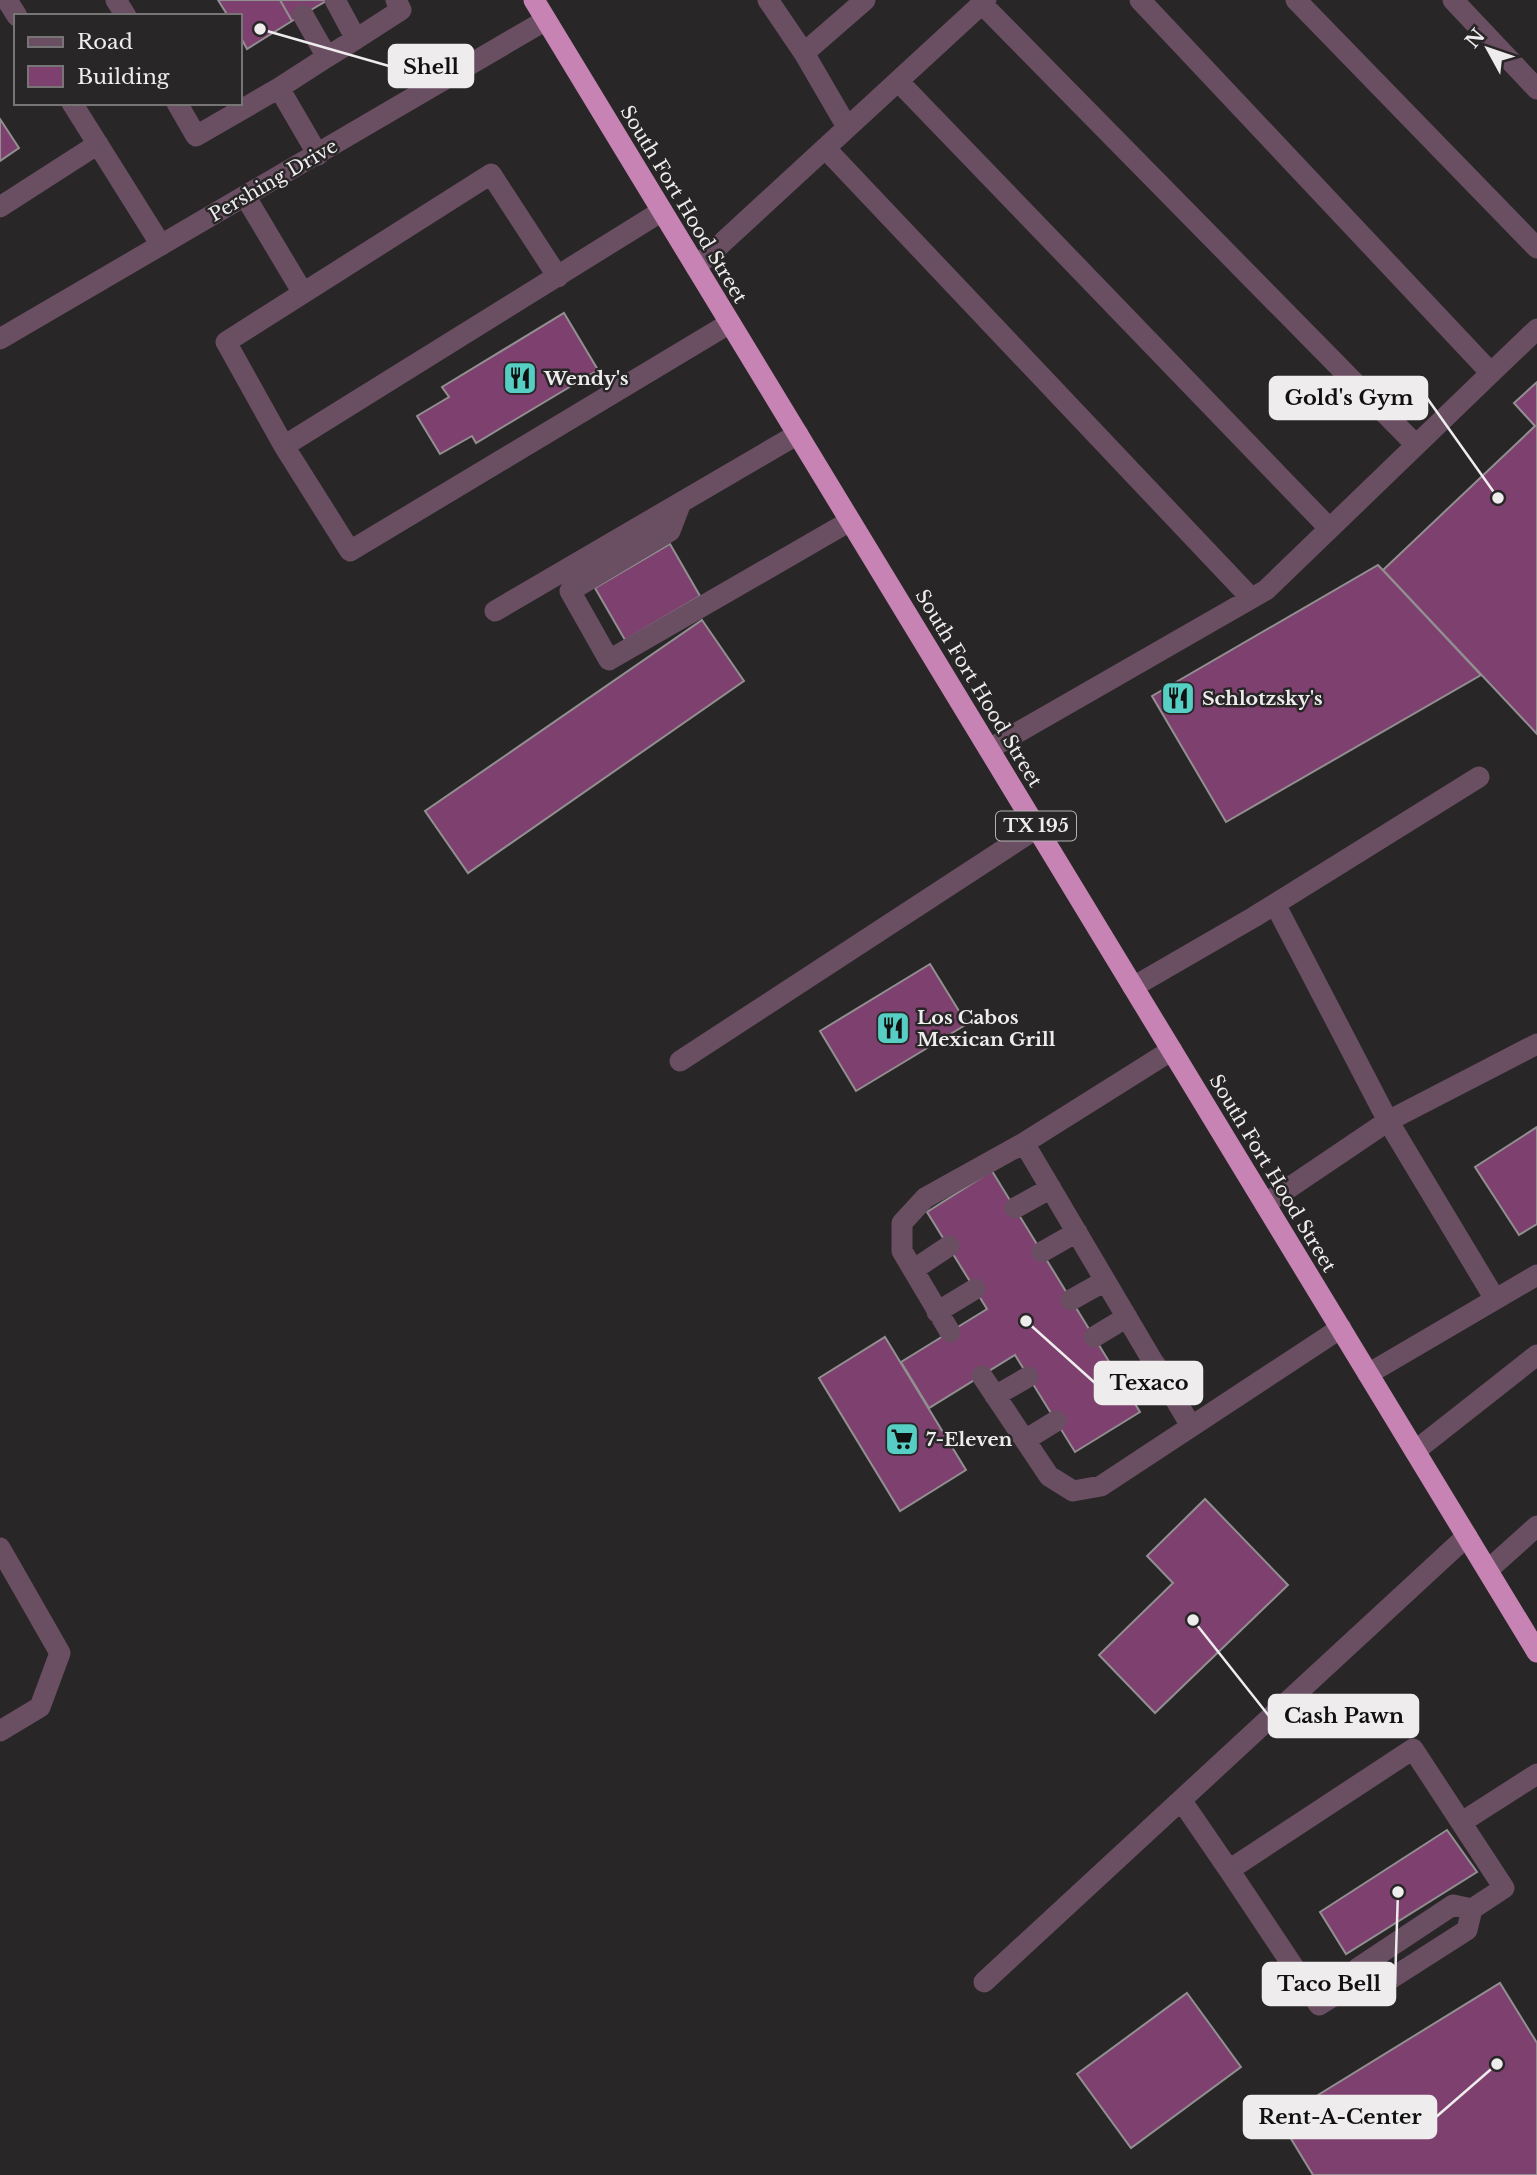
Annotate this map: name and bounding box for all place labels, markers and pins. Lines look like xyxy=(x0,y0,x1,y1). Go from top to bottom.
callout: Shell xyxy=(389,45,473,87)
restaurant icon: Wendy's xyxy=(501,359,539,397)
place label: Wendy's xyxy=(543,367,629,390)
callout: Gold's Gym xyxy=(1270,377,1427,419)
restaurant icon: Schlotzsky's xyxy=(1159,679,1197,717)
place label: Schlotzsky's xyxy=(1202,687,1323,710)
place label: Los Cabos Mexican Grill xyxy=(917,1006,1056,1051)
restaurant icon: Los Cabos Mexican Grill xyxy=(874,1009,912,1047)
callout: Texaco xyxy=(1095,1362,1202,1404)
supermarket icon: 7-Eleven xyxy=(883,1420,921,1458)
place label: 7-Eleven xyxy=(926,1428,1013,1451)
callout: Cash Pawn xyxy=(1269,1695,1418,1737)
callout: Taco Bell xyxy=(1263,1963,1395,2005)
callout: Rent-A-Center xyxy=(1244,2096,1436,2138)

